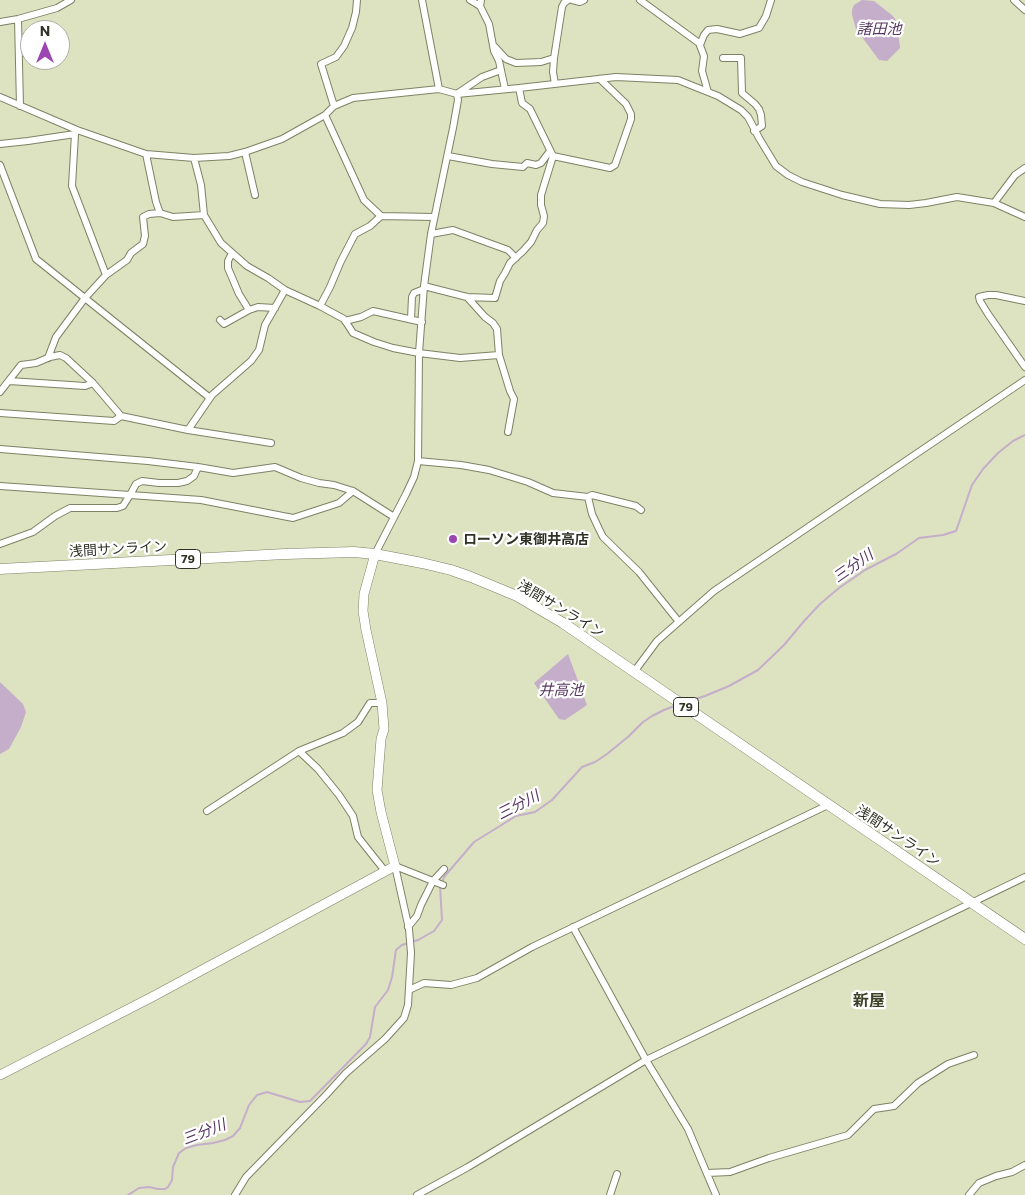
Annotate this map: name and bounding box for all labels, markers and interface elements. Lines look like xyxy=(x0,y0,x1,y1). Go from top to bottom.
north arrow xyxy=(20,20,70,70)
water label: 諸田池 xyxy=(857,20,901,38)
text: N xyxy=(40,22,50,39)
place label: ローソン東御井高店 xyxy=(463,531,589,547)
marker: ローソン東御井高店 xyxy=(447,533,459,545)
street label: 浅間サンライン xyxy=(69,538,167,560)
water label: 三分川 xyxy=(829,546,877,586)
road number: 79 xyxy=(176,550,200,568)
street label: 浅間サンライン xyxy=(515,577,607,641)
water label: 井高池 xyxy=(539,681,583,699)
road number: 79 xyxy=(674,698,698,716)
water label: 三分川 xyxy=(494,787,542,823)
street label: 浅間サンライン xyxy=(853,802,943,870)
district label: 新屋 xyxy=(853,991,885,1011)
water label: 三分川 xyxy=(180,1116,228,1148)

